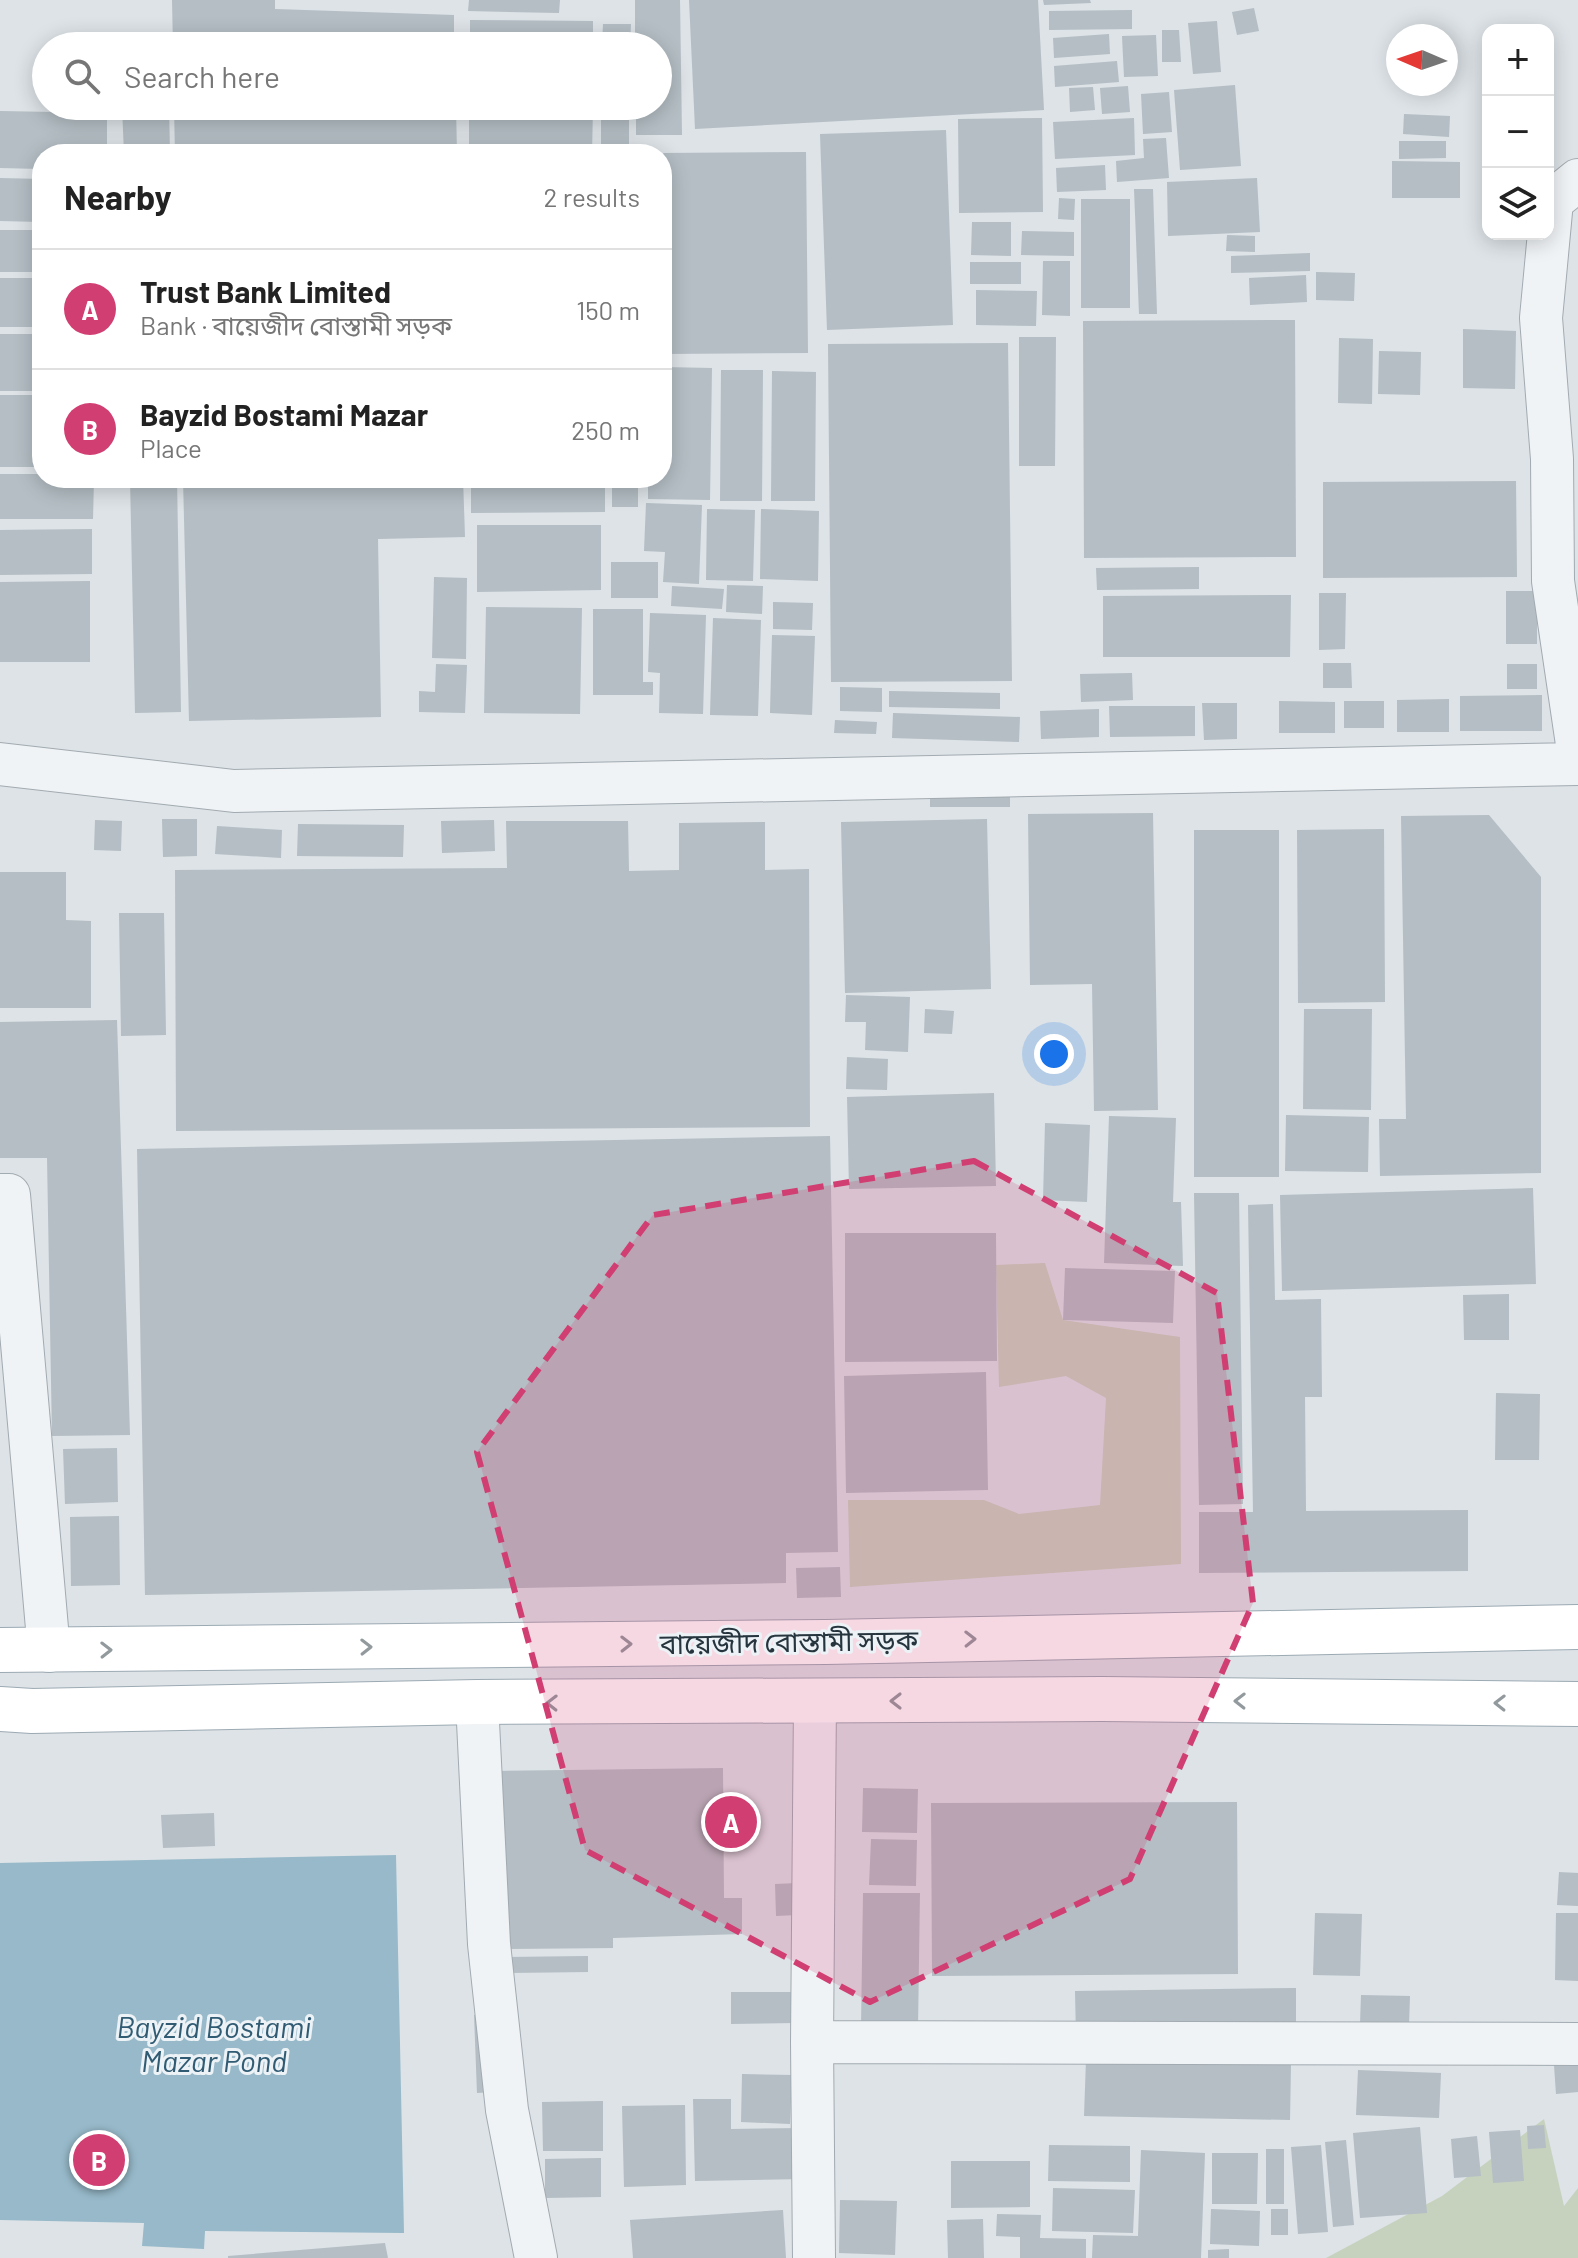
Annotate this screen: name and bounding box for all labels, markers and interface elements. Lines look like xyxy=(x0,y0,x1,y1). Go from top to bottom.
north arrow xyxy=(1386,24,1458,96)
map controls xyxy=(1482,24,1554,240)
button: + xyxy=(1482,24,1554,96)
search box xyxy=(32,32,672,120)
icon: search xyxy=(60,54,104,98)
text: Search here xyxy=(124,58,280,94)
button: − xyxy=(1482,96,1554,168)
button: layers xyxy=(1482,168,1554,240)
text: Nearby xyxy=(64,176,172,217)
text: 2 results xyxy=(544,181,640,212)
text: Trust Bank Limited xyxy=(140,273,391,309)
text: A xyxy=(81,294,99,325)
text: 150 m xyxy=(576,294,640,325)
text: Bank · বায়েজীদ বোস্তামী সড়ক xyxy=(140,309,452,340)
text: Bayzid Bostami Mazar xyxy=(140,396,428,432)
text: B xyxy=(82,414,98,445)
text: 250 m xyxy=(571,414,640,445)
text: Place xyxy=(140,432,202,463)
your location xyxy=(1034,1034,1074,1074)
street label: বায়েজীদ বোস্তামী সড়ক xyxy=(659,1622,919,1660)
one-way arrow xyxy=(964,1630,977,1648)
one-way arrow xyxy=(620,1635,633,1653)
one-way arrow xyxy=(360,1638,373,1656)
one-way arrow xyxy=(100,1641,113,1659)
one-way arrow xyxy=(889,1692,902,1710)
one-way arrow xyxy=(1233,1692,1246,1710)
one-way arrow xyxy=(545,1694,558,1712)
one-way arrow xyxy=(1493,1694,1506,1712)
pin: A xyxy=(705,1792,757,1852)
water label: Bayzid Bostami Mazar Pond xyxy=(117,2008,312,2078)
pin: B xyxy=(73,2130,125,2190)

